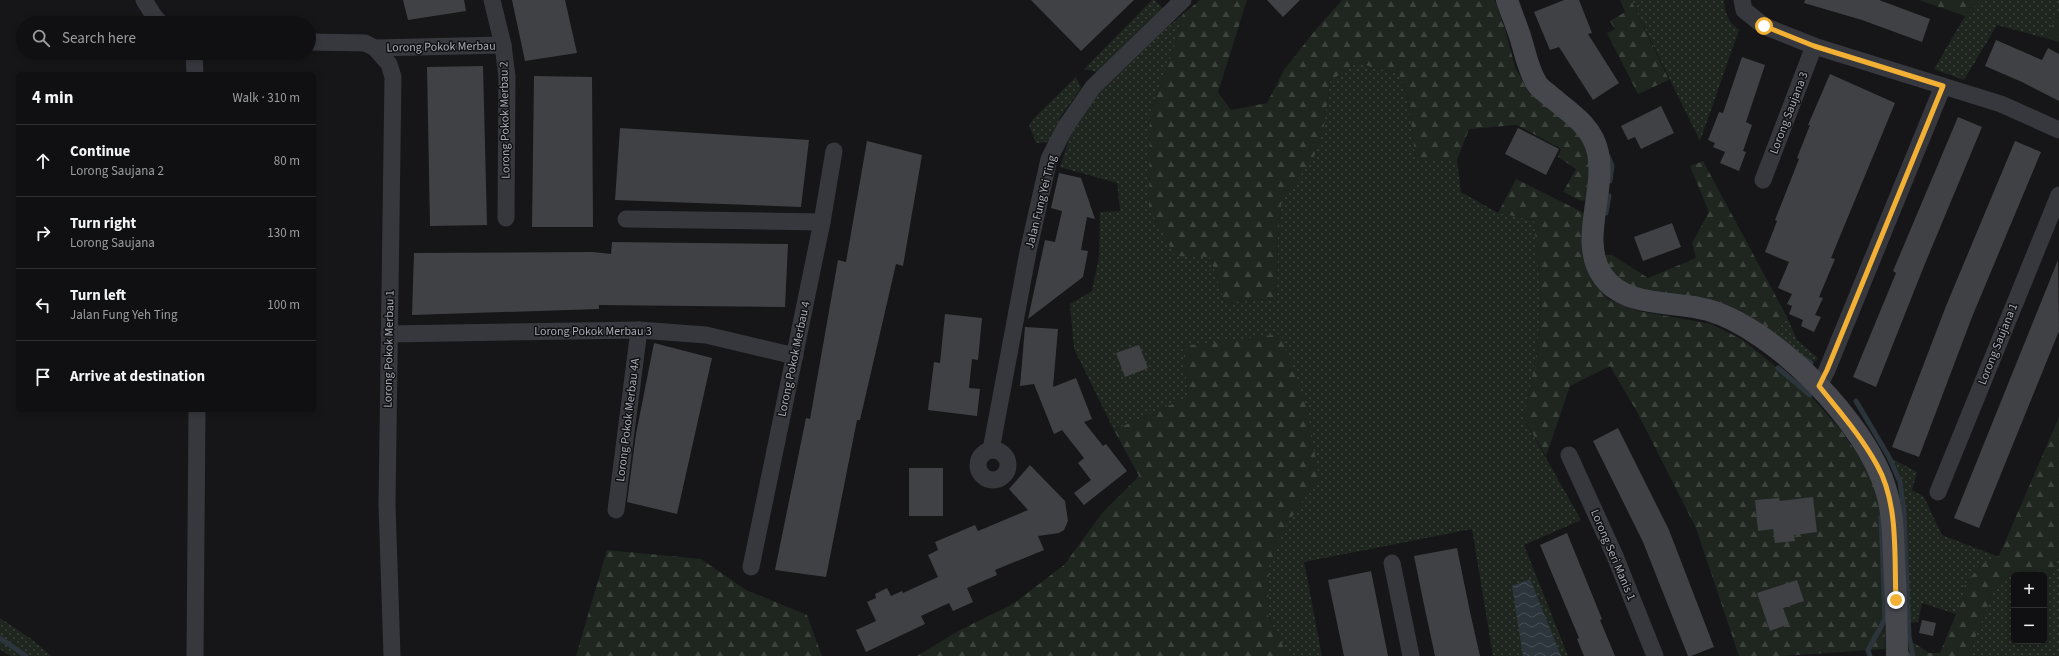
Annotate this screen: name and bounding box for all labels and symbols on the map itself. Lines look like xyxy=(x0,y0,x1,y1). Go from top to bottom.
route start xyxy=(1755,17,1773,35)
street label: Lorong Pokok Merbau xyxy=(386,38,496,56)
street label: Lorong Pokok Merbau 2 xyxy=(495,61,515,179)
street label: Lorong Saujana 3 xyxy=(1766,69,1812,157)
street label: Jalan Fung Yei Ting xyxy=(1021,154,1061,250)
street label: Lorong Pokok Merbau 1 xyxy=(379,290,399,408)
street label: Lorong Pokok Merbau 4 xyxy=(773,300,815,418)
street label: Lorong Saujana 1 xyxy=(1974,301,2022,387)
street label: Lorong Pokok Merbau 3 xyxy=(534,323,652,340)
street label: Lorong Pokok Merbau 4A xyxy=(612,357,644,483)
street label: Lorong Seri Manis 1 xyxy=(1586,507,1640,603)
route end xyxy=(1887,591,1905,609)

